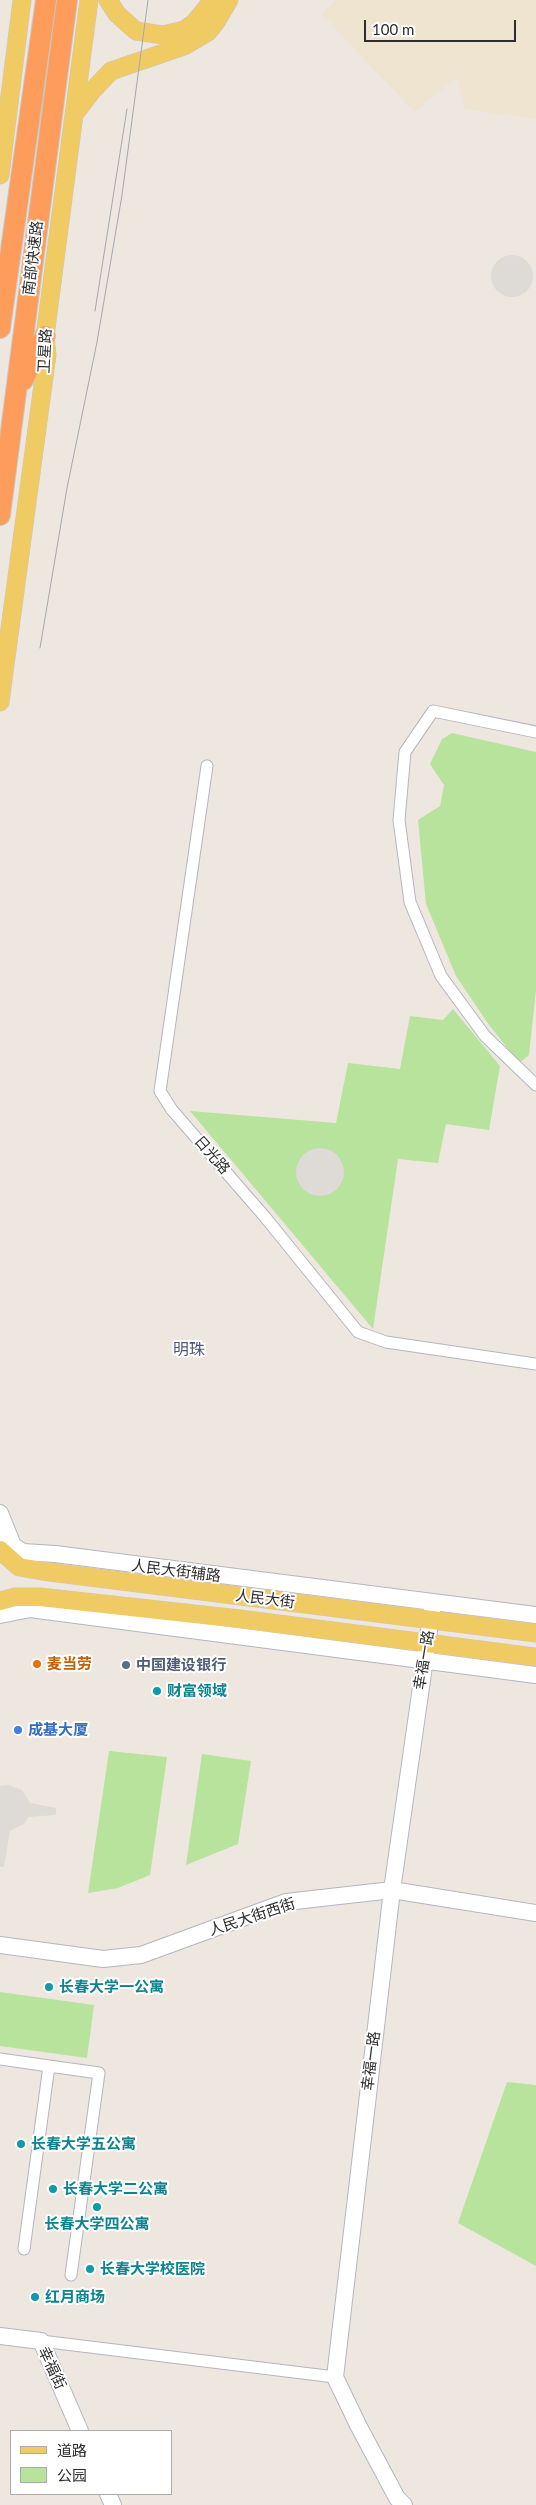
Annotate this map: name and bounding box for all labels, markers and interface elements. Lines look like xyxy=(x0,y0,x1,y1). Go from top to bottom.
scale bar xyxy=(366,10,518,42)
text: 100 m xyxy=(372,20,414,38)
street label: 南部快速路 xyxy=(19,220,47,296)
street label: 卫星路 xyxy=(35,328,55,374)
street label: 日光路 xyxy=(190,1132,234,1178)
district label: 明珠 xyxy=(173,1340,205,1360)
street label: 人民大街辅路 xyxy=(130,1557,222,1585)
street label: 人民大街 xyxy=(234,1586,296,1612)
street label: 幸福一路 xyxy=(410,1629,438,1691)
place label: 麦当劳 xyxy=(47,1655,92,1673)
place label: 中国建设银行 xyxy=(136,1656,226,1674)
marker: 麦当劳 xyxy=(31,1658,43,1670)
marker: 中国建设银行 xyxy=(120,1659,132,1671)
place label: 财富领域 xyxy=(167,1682,227,1700)
marker: 财富领域 xyxy=(151,1685,163,1697)
place label: 成基大厦 xyxy=(28,1721,88,1739)
marker: 成基大厦 xyxy=(12,1724,24,1736)
street label: 人民大街西街 xyxy=(206,1895,298,1939)
place label: 长春大学一公寓 xyxy=(59,1978,164,1996)
marker: 长春大学一公寓 xyxy=(43,1981,55,1993)
street label: 幸福一路 xyxy=(358,2030,384,2092)
place label: 长春大学五公寓 xyxy=(31,2135,136,2153)
marker: 长春大学五公寓 xyxy=(15,2138,27,2150)
place label: 长春大学二公寓 xyxy=(63,2180,168,2198)
marker: 长春大学二公寓 xyxy=(47,2183,59,2195)
marker: 长春大学四公寓 xyxy=(91,2201,103,2213)
place label: 长春大学四公寓 xyxy=(45,2215,149,2233)
place label: 长春大学校医院 xyxy=(100,2260,205,2278)
marker: 长春大学校医院 xyxy=(84,2263,96,2275)
place label: 红月商场 xyxy=(45,2288,105,2306)
marker: 红月商场 xyxy=(29,2291,41,2303)
street label: 幸福街 xyxy=(34,2344,70,2392)
legend xyxy=(10,2430,172,2495)
text: 道路 xyxy=(57,2441,87,2459)
text: 公园 xyxy=(57,2466,87,2484)

